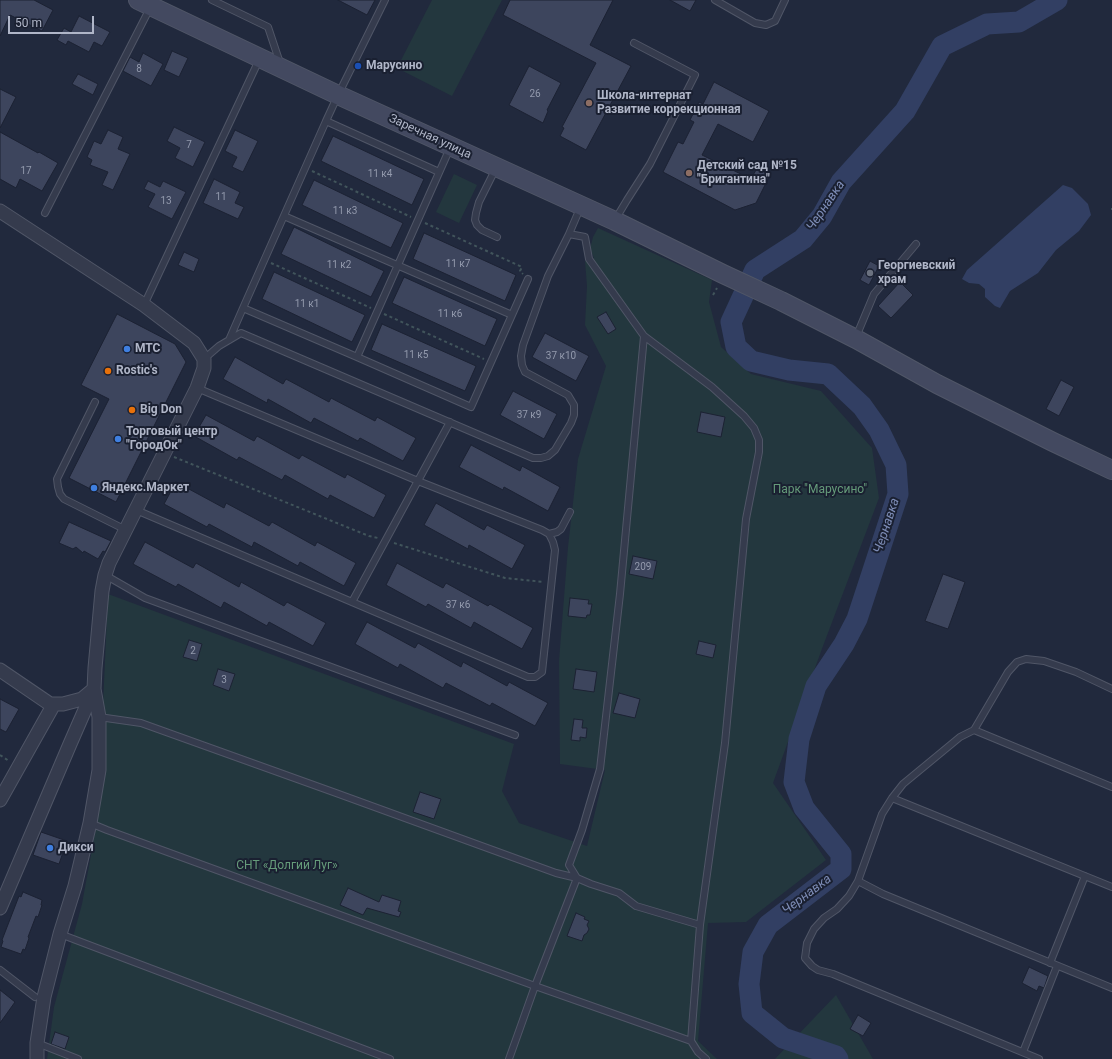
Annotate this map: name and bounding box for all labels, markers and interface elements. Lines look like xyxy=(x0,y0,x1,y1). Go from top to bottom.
scale bar xyxy=(10,8,96,34)
text: 50 m xyxy=(15,16,42,30)
place label: Марусино xyxy=(366,59,422,73)
marker: Марусино xyxy=(353,61,363,71)
house number: 8 xyxy=(136,63,142,75)
house number: 26 xyxy=(529,88,541,100)
place label: Школа-интернат Развитие коррекционная xyxy=(597,89,741,117)
marker: Школа-интернат Развитие коррекционная xyxy=(584,98,594,108)
street label: Заречная улица xyxy=(387,112,473,162)
house number: 7 xyxy=(186,139,192,151)
place label: Детский сад №15 "Бригантина" xyxy=(697,159,797,187)
house number: 17 xyxy=(20,165,32,177)
house number: 11 к4 xyxy=(368,168,392,180)
marker: Детский сад №15 "Бригантина" xyxy=(684,168,694,178)
water label: Чернавка xyxy=(803,178,849,234)
house number: 11 xyxy=(215,191,227,203)
house number: 13 xyxy=(160,195,172,207)
house number: 11 к3 xyxy=(333,205,357,217)
house number: 11 к7 xyxy=(446,258,470,270)
house number: 11 к2 xyxy=(327,259,351,271)
place label: Георгиевский храм xyxy=(878,259,955,287)
marker: Георгиевский храм xyxy=(865,268,875,278)
house number: 11 к1 xyxy=(295,298,319,310)
house number: 11 к6 xyxy=(438,308,462,320)
place label: МТС xyxy=(135,342,160,356)
marker: МТС xyxy=(122,344,132,354)
house number: 11 к5 xyxy=(404,349,428,361)
house number: 37 к10 xyxy=(546,350,576,362)
place label: Rostic's xyxy=(116,364,158,378)
marker: Rostic's xyxy=(103,366,113,376)
place label: Big Don xyxy=(140,403,182,417)
marker: Big Don xyxy=(127,405,137,415)
house number: 37 к9 xyxy=(517,409,541,421)
place label: Торговый центр "ГородОк" xyxy=(126,425,218,453)
marker: Торговый центр "ГородОк" xyxy=(113,434,123,444)
place label: Яндекс.Маркет xyxy=(102,481,189,495)
marker: Яндекс.Маркет xyxy=(89,483,99,493)
park label: Парк "Марусино" xyxy=(773,483,867,497)
water label: Чернавка xyxy=(871,496,903,556)
house number: 209 xyxy=(635,561,651,573)
house number: 37 к6 xyxy=(446,599,470,611)
house number: 2 xyxy=(190,645,196,657)
house number: 3 xyxy=(221,674,227,686)
place label: Дикси xyxy=(58,841,93,855)
marker: Дикси xyxy=(45,843,55,853)
park label: СНТ «Долгий Луг» xyxy=(236,859,338,873)
water label: Чернавка xyxy=(779,871,835,919)

